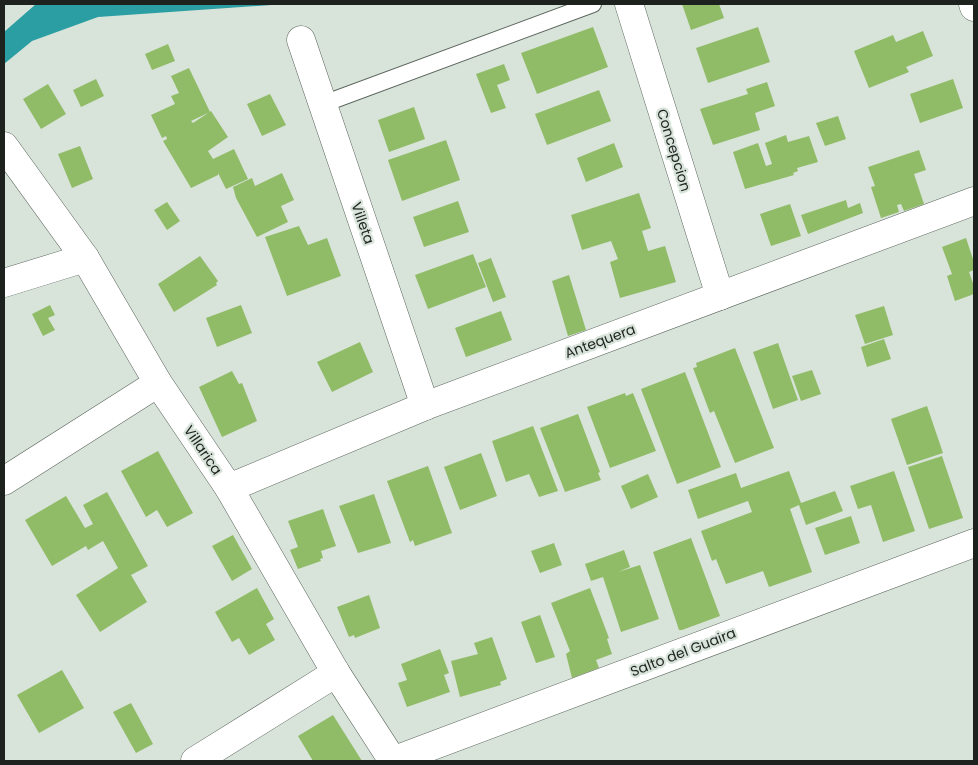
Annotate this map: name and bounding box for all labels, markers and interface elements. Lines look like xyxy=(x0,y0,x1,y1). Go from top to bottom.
street label: Concepcion xyxy=(652,106,696,194)
street label: Villeta xyxy=(347,199,379,247)
street label: Antequera xyxy=(562,319,638,363)
street label: Villarica xyxy=(179,421,227,479)
street label: Salto del Guaira xyxy=(627,623,739,681)

